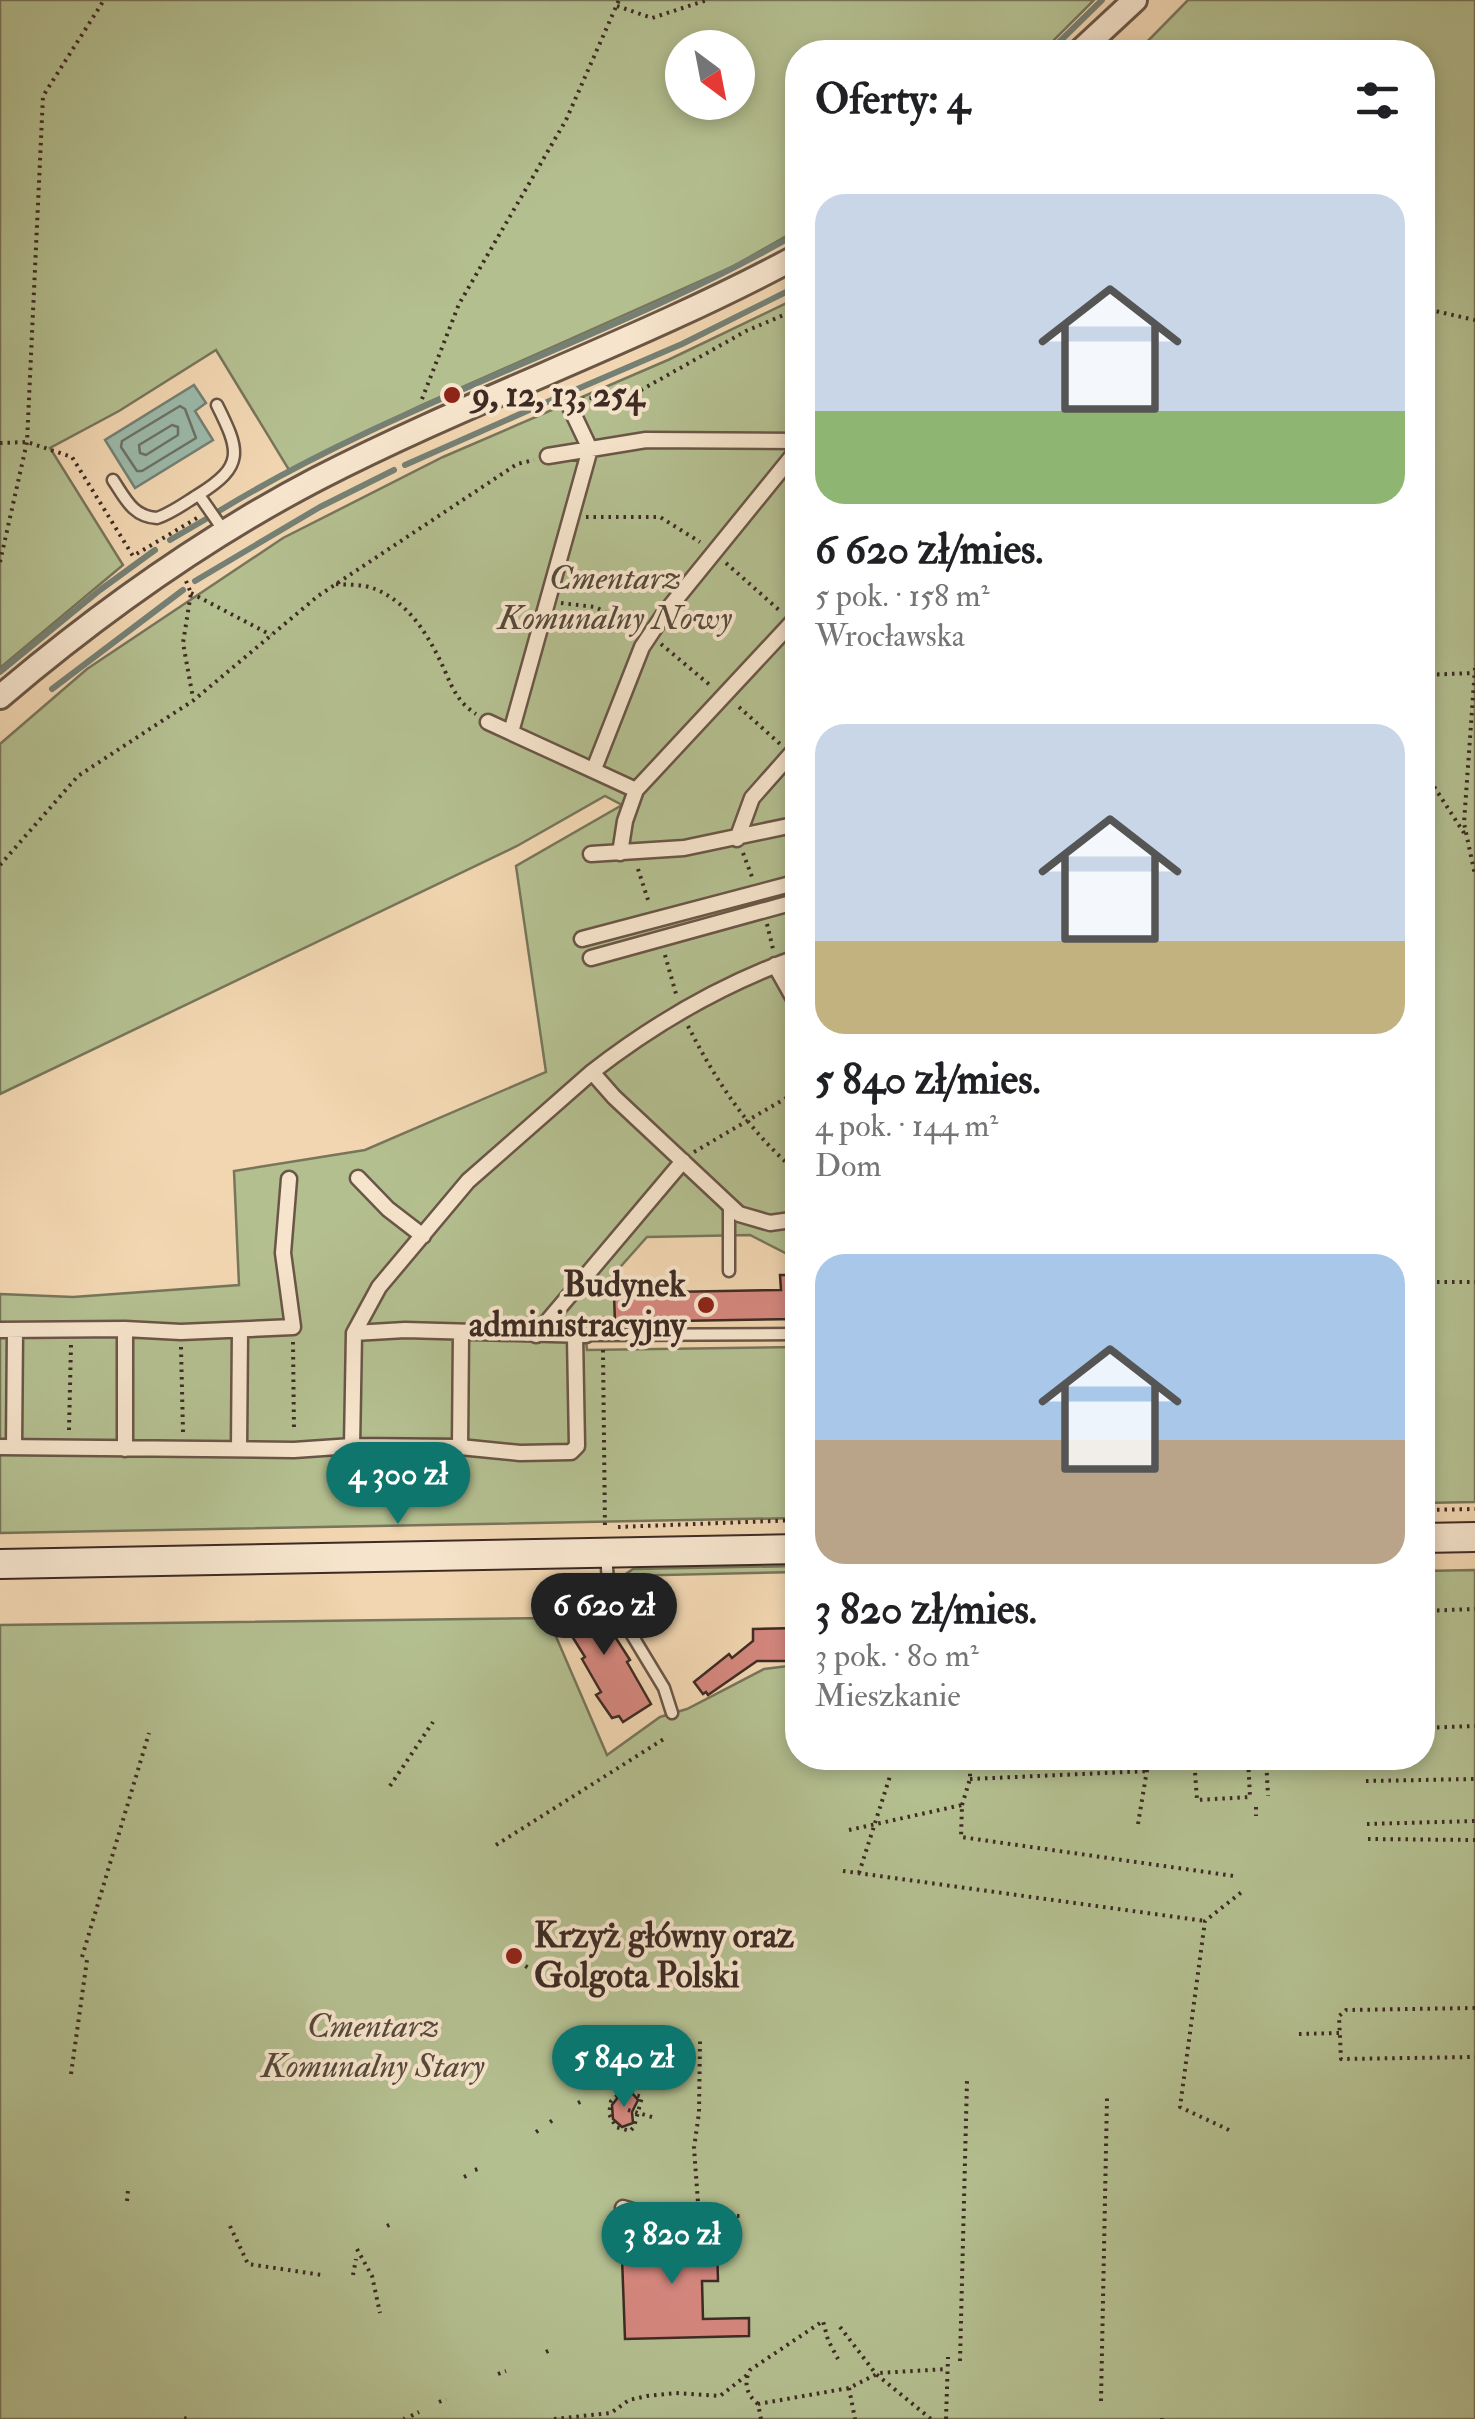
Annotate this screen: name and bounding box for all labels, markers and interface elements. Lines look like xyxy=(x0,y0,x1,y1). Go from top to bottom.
north arrow xyxy=(665,30,755,120)
map controls xyxy=(665,30,755,120)
icon: filters xyxy=(1350,73,1405,128)
text: Oferty: 4 xyxy=(815,74,970,126)
icon: home xyxy=(1020,259,1200,439)
place label: 9, 12, 13, 254 xyxy=(469,373,646,417)
marker: 9, 12, 13, 254 xyxy=(441,384,463,406)
text: 6 620 zł/mies. xyxy=(815,524,1044,576)
park label: Cmentarz Komunalny Nowy xyxy=(496,556,732,640)
text: 5 pok. · 158 m² xyxy=(815,576,990,616)
text: Wrocławska xyxy=(815,616,965,656)
icon: home xyxy=(1020,789,1200,969)
text: 5 840 zł/mies. xyxy=(815,1054,1041,1106)
text: 4 pok. · 144 m² xyxy=(815,1106,998,1146)
text: Dom xyxy=(815,1146,881,1186)
place label: Budynek administracyjny xyxy=(469,1263,688,1348)
marker: Budynek administracyjny xyxy=(695,1294,717,1316)
icon: home xyxy=(1020,1319,1200,1499)
pin: 4 300 zł xyxy=(295,1442,501,1527)
text: 4 300 zł xyxy=(348,1454,448,1494)
pin: 6 620 zł xyxy=(501,1573,707,1658)
text: 3 820 zł/mies. xyxy=(815,1584,1037,1636)
text: 6 620 zł xyxy=(553,1585,655,1625)
text: 3 pok. · 80 m² xyxy=(815,1636,979,1676)
text: Mieszkanie xyxy=(815,1676,961,1716)
place label: Krzyż główny oraz Golgota Polski xyxy=(534,1914,794,1998)
marker: Krzyż główny oraz Golgota Polski xyxy=(503,1945,525,1967)
park label: Cmentarz Komunalny Stary xyxy=(259,2004,485,2088)
pin: 5 840 zł xyxy=(521,2025,727,2110)
text: 5 840 zł xyxy=(574,2037,674,2077)
pin: 3 820 zł xyxy=(569,2202,775,2287)
text: 3 820 zł xyxy=(623,2214,721,2254)

